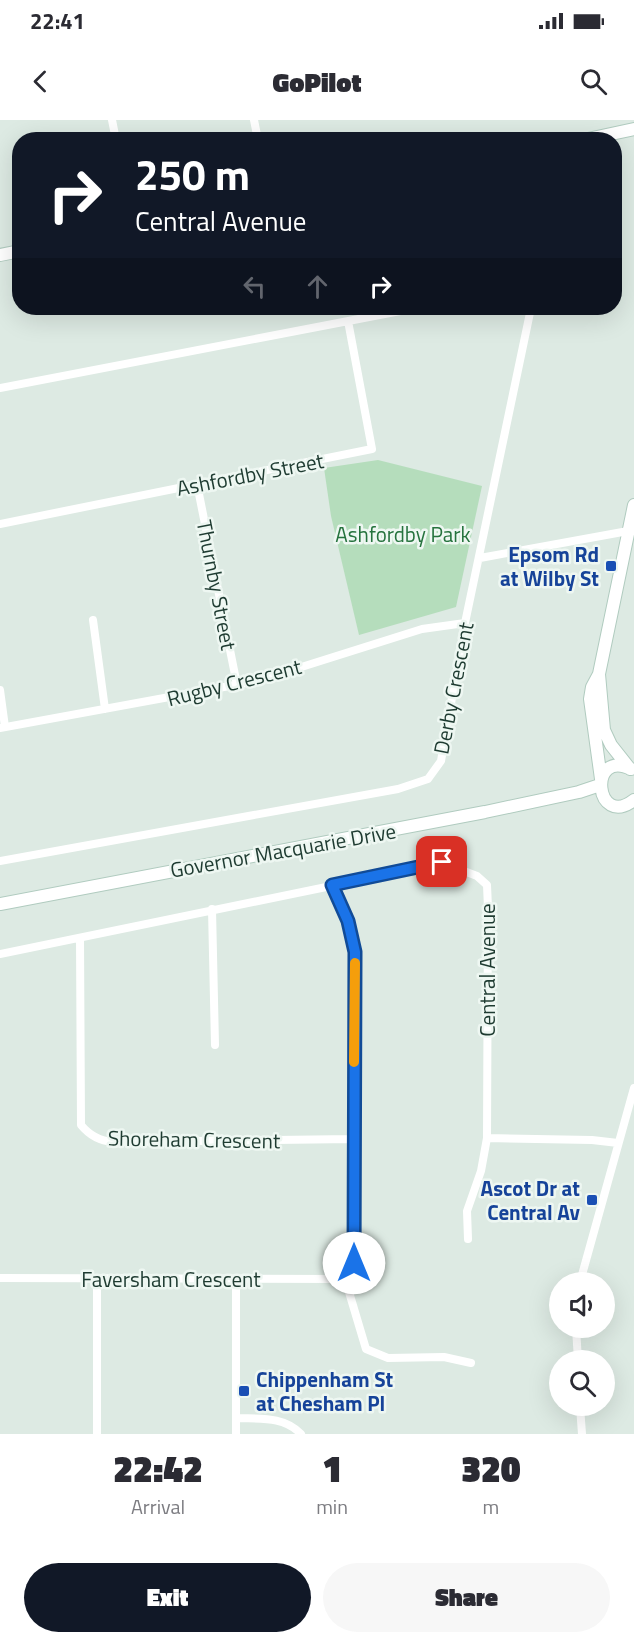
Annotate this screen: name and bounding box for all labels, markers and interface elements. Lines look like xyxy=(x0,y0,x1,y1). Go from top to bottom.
text: 22:41 xyxy=(30,4,85,38)
text: GoPilot xyxy=(273,61,361,102)
icon: back xyxy=(24,65,57,98)
icon: search xyxy=(577,65,610,98)
text: 250 m xyxy=(135,142,250,206)
icon: right xyxy=(36,156,114,234)
text: Central Avenue xyxy=(135,200,306,241)
icon: left xyxy=(238,270,271,303)
icon: ahead xyxy=(301,270,334,303)
icon: right xyxy=(364,270,397,303)
street label: Ashfordby Street xyxy=(174,444,327,504)
street label: Thurnby Street xyxy=(189,517,245,653)
park label: Ashfordby Park xyxy=(335,518,471,550)
place label: Epsom Rd at Wilby St xyxy=(500,538,599,594)
marker: Epsom Rd at Wilby St xyxy=(604,559,618,573)
street label: Derby Crescent xyxy=(425,619,482,757)
street label: Rugby Crescent xyxy=(163,650,305,714)
street label: Governor Macquarie Drive xyxy=(168,814,398,886)
pin xyxy=(416,836,467,887)
icon: arrive xyxy=(425,845,458,878)
street label: Central Avenue xyxy=(471,903,503,1037)
street label: Shoreham Crescent xyxy=(108,1121,281,1157)
place label: Ascot Dr at Central Av xyxy=(481,1172,581,1228)
marker: Ascot Dr at Central Av xyxy=(585,1193,599,1207)
position arrow xyxy=(322,1231,386,1295)
street label: Faversham Crescent xyxy=(81,1263,261,1295)
map controls xyxy=(549,1272,615,1416)
button: sound xyxy=(549,1272,615,1338)
button: search xyxy=(549,1350,615,1416)
place label: Chippenham St at Chesham Pl xyxy=(256,1363,394,1419)
marker: Chippenham St at Chesham Pl xyxy=(237,1384,251,1398)
text: 22:42 xyxy=(113,1441,203,1496)
text: 1 xyxy=(322,1441,342,1496)
text: 320 xyxy=(461,1441,521,1496)
text: Arrival xyxy=(131,1491,185,1522)
text: min xyxy=(316,1491,348,1522)
text: m xyxy=(483,1491,499,1522)
button: Exit xyxy=(24,1563,311,1632)
button: Share xyxy=(323,1563,610,1632)

